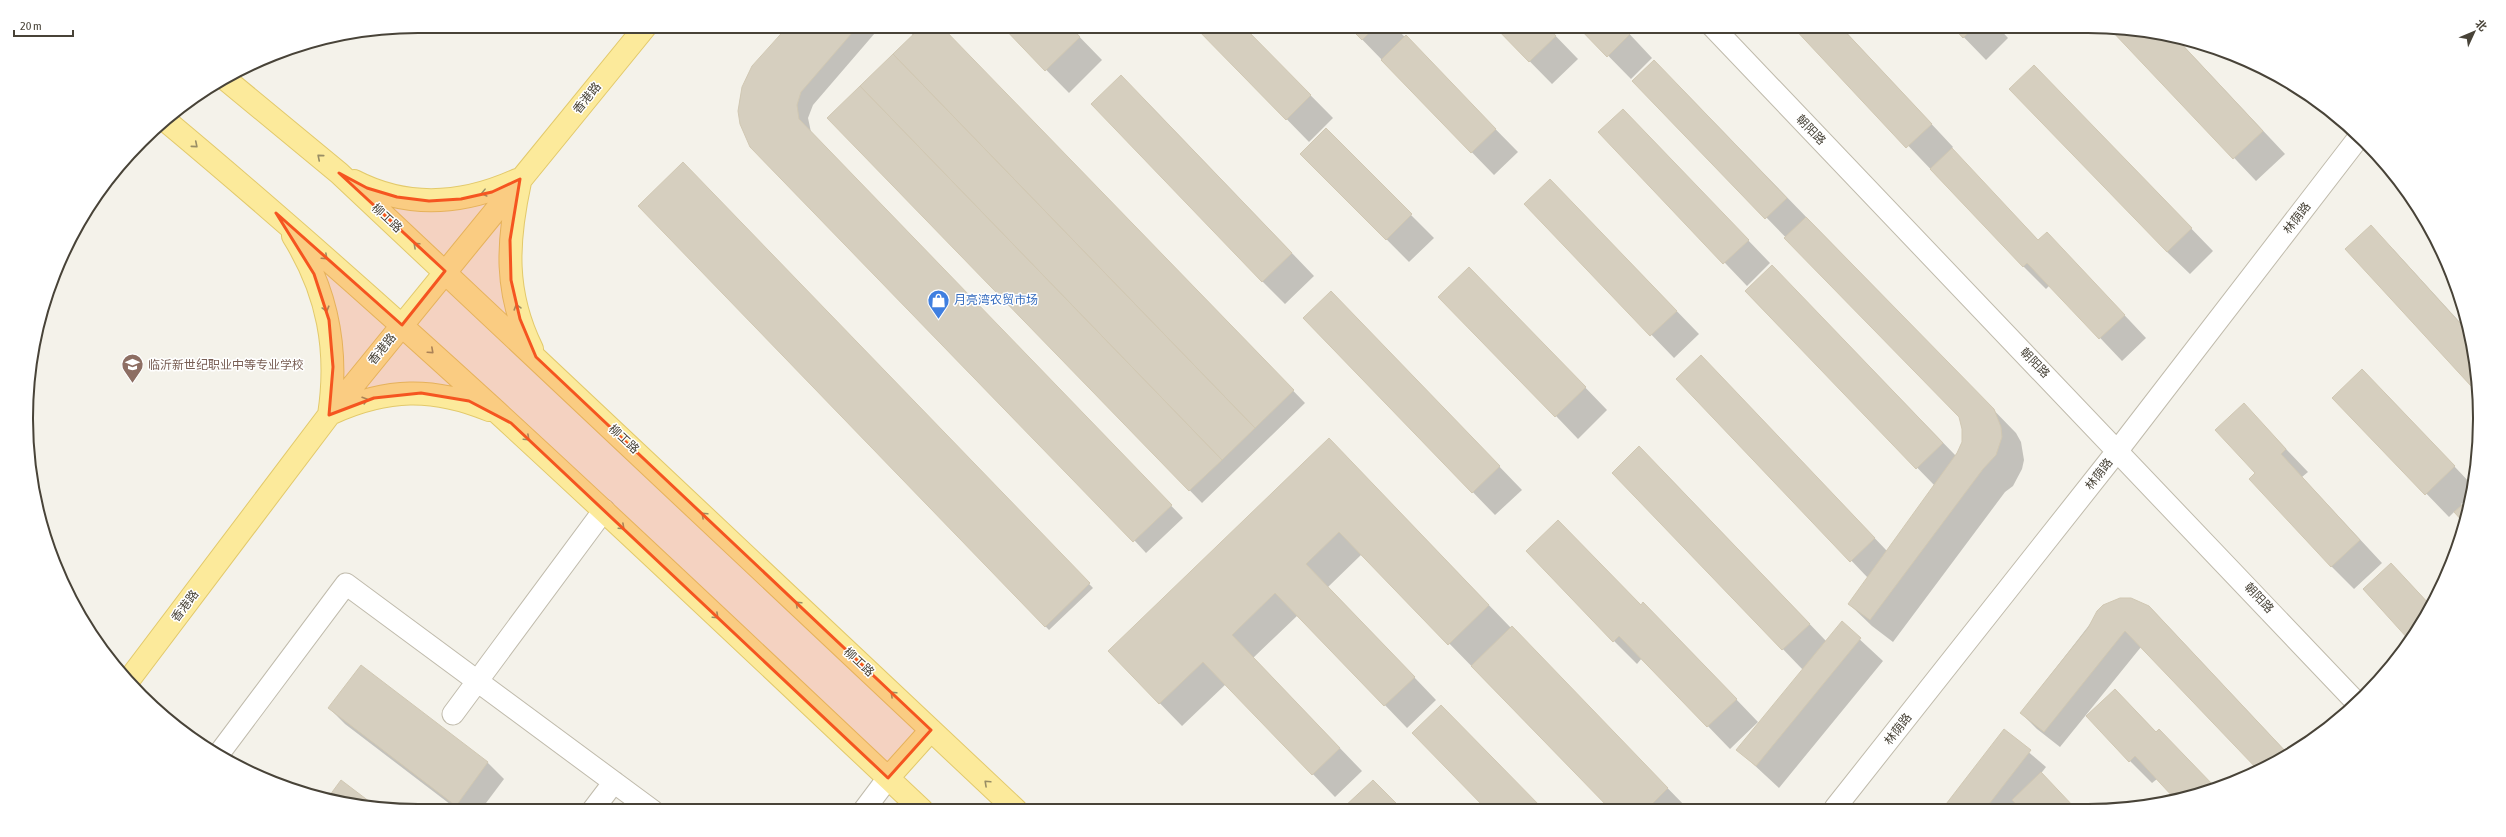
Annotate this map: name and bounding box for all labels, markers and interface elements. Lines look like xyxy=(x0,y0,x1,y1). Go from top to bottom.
scale bar xyxy=(14,12,73,38)
north arrow xyxy=(2454,12,2494,52)
text: 北 xyxy=(2473,17,2489,33)
text: 20 m xyxy=(20,19,42,33)
street label: 香港路 xyxy=(570,80,604,116)
street label: 朝阳路 xyxy=(1793,112,1829,148)
one-way arrow xyxy=(190,140,197,147)
one-way arrow xyxy=(318,155,325,162)
one-way arrow xyxy=(481,189,487,197)
street label: 林荫路 xyxy=(2280,200,2314,236)
street label: 柳工路 xyxy=(369,201,405,235)
one-way arrow xyxy=(414,243,421,250)
one-way arrow xyxy=(320,252,328,259)
shop icon: 月亮湾农贸市场 xyxy=(925,287,951,320)
place label: 月亮湾农贸市场 xyxy=(954,293,1038,307)
one-way arrow xyxy=(513,304,522,311)
one-way arrow xyxy=(321,305,329,312)
street label: 香港路 xyxy=(365,331,399,367)
street label: 朝阳路 xyxy=(2017,345,2053,381)
one-way arrow xyxy=(426,346,434,354)
school or university icon: 临沂新世纪职业中等专业学校 xyxy=(120,352,146,385)
place label: 临沂新世纪职业中等专业学校 xyxy=(148,358,304,372)
one-way arrow xyxy=(361,396,368,405)
street label: 柳工路 xyxy=(606,422,642,456)
one-way arrow xyxy=(522,433,530,441)
street label: 林荫路 xyxy=(2082,456,2116,492)
one-way arrow xyxy=(701,512,709,520)
one-way arrow xyxy=(617,522,625,530)
street label: 朝阳路 xyxy=(2242,580,2276,616)
street label: 香港路 xyxy=(169,587,201,625)
one-way arrow xyxy=(795,602,803,609)
one-way arrow xyxy=(712,612,719,619)
street label: 柳工路 xyxy=(841,645,877,679)
one-way arrow xyxy=(890,691,898,698)
street label: 林荫路 xyxy=(1881,711,1915,747)
one-way arrow xyxy=(984,780,992,788)

